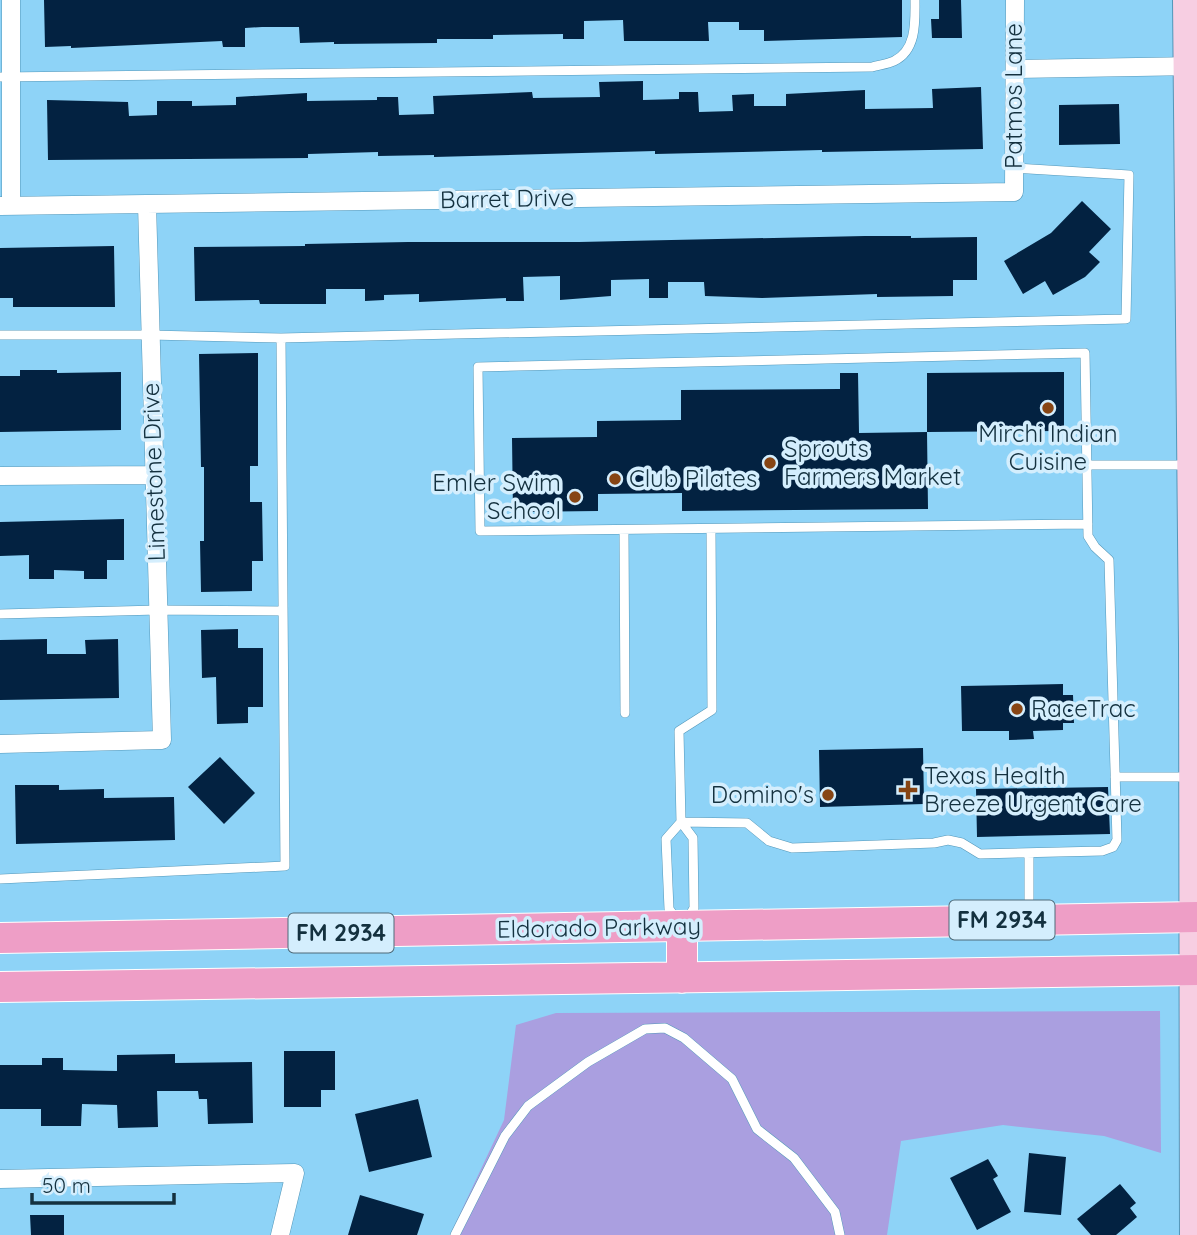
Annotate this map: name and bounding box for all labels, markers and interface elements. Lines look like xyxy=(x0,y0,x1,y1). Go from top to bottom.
street label: Patmos Lane xyxy=(998,23,1028,169)
street label: Barret Drive xyxy=(440,182,574,214)
street label: Limestone Drive xyxy=(135,382,171,562)
marker: Mirchi Indian Cuisine xyxy=(1040,400,1056,416)
place label: Mirchi Indian Cuisine xyxy=(978,418,1118,476)
place label: Sprouts Farmers Market xyxy=(784,433,961,491)
marker: Sprouts Farmers Market xyxy=(762,455,778,471)
place label: Club Pilates xyxy=(629,463,757,493)
place label: Emler Swim School xyxy=(432,467,561,525)
marker: Club Pilates xyxy=(607,471,623,487)
marker: Emler Swim School xyxy=(567,489,583,505)
place label: RaceTrac xyxy=(1031,693,1136,723)
marker: RaceTrac xyxy=(1009,701,1025,717)
place label: Texas Health Breeze Urgent Care xyxy=(924,760,1142,818)
place label: Domino's xyxy=(711,779,814,809)
marker: Texas Health Breeze Urgent Care xyxy=(898,780,918,800)
marker: Domino's xyxy=(820,787,836,803)
road number: FM 2934 xyxy=(950,900,1054,939)
street label: Eldorado Parkway xyxy=(497,910,701,944)
road number: FM 2934 xyxy=(288,914,394,952)
scale bar xyxy=(32,1162,173,1206)
text: 50 m xyxy=(42,1172,91,1198)

